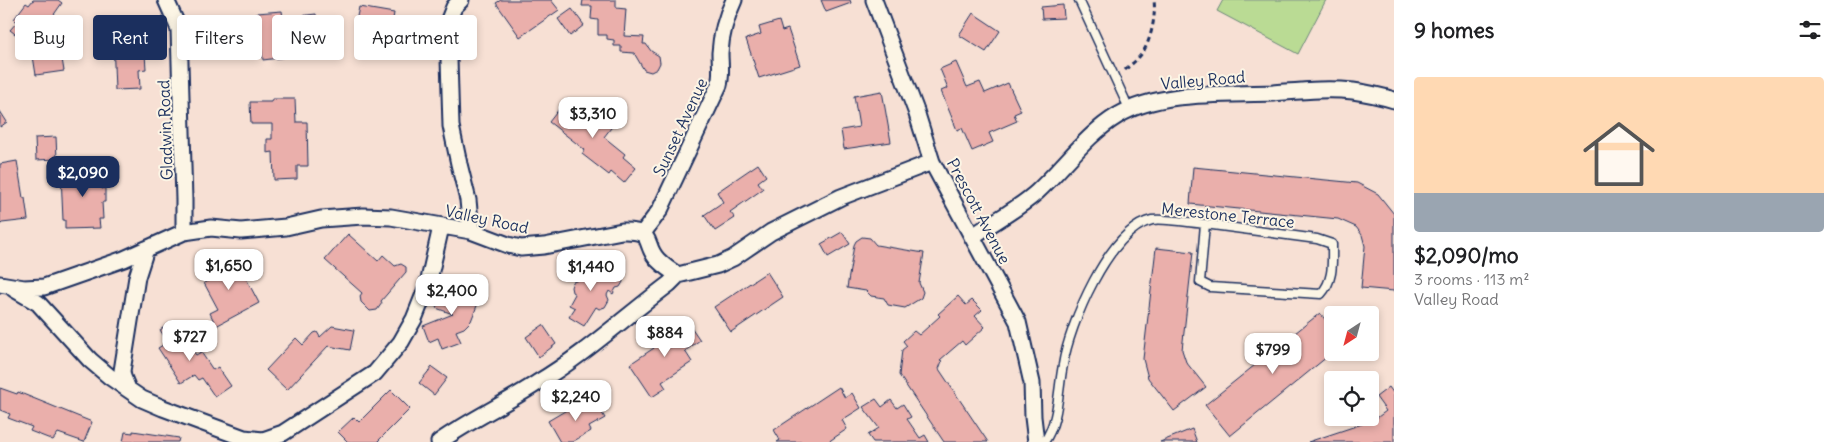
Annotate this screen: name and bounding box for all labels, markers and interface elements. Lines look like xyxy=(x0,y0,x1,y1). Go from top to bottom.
chip: Buy xyxy=(15,15,83,60)
chip: Rent xyxy=(93,15,167,60)
chip: Filters xyxy=(177,15,262,60)
chip: New xyxy=(272,15,344,60)
chip: Apartment xyxy=(354,15,477,60)
icon: filters xyxy=(1796,16,1824,44)
text: 9 homes xyxy=(1414,17,1494,44)
street label: Valley Road xyxy=(1160,66,1246,94)
street label: Sunset Avenue xyxy=(648,75,712,179)
street label: Gladwin Road xyxy=(153,79,177,181)
pin: $3,310 xyxy=(552,96,634,139)
text: $3,310 xyxy=(569,103,617,123)
icon: home xyxy=(1574,109,1664,199)
street label: Prescott Avenue xyxy=(943,155,1015,267)
pin: $2,090 xyxy=(42,156,124,198)
text: $2,090 xyxy=(57,162,109,182)
street label: Merestone Terrace xyxy=(1160,198,1296,232)
street label: Valley Road xyxy=(443,200,531,238)
text: $2,090/mo xyxy=(1414,242,1519,269)
pin: $1,650 xyxy=(188,248,270,291)
pin: $1,440 xyxy=(550,250,632,292)
text: $1,650 xyxy=(205,255,253,275)
text: $1,440 xyxy=(567,256,615,276)
text: 3 rooms · 113 m² xyxy=(1414,269,1529,289)
pin: $2,400 xyxy=(411,274,493,316)
text: $2,400 xyxy=(427,280,478,300)
text: Valley Road xyxy=(1414,289,1499,309)
north arrow xyxy=(1324,306,1379,361)
map controls xyxy=(1324,306,1379,426)
pin: $884 xyxy=(635,316,695,358)
pin: $727 xyxy=(160,320,220,362)
text: $884 xyxy=(647,322,683,342)
text: $727 xyxy=(173,326,207,346)
pin: $799 xyxy=(1243,332,1303,375)
text: $799 xyxy=(1255,339,1291,359)
button: locate xyxy=(1324,371,1379,426)
pin: $2,240 xyxy=(535,380,617,422)
text: $2,240 xyxy=(551,386,601,406)

